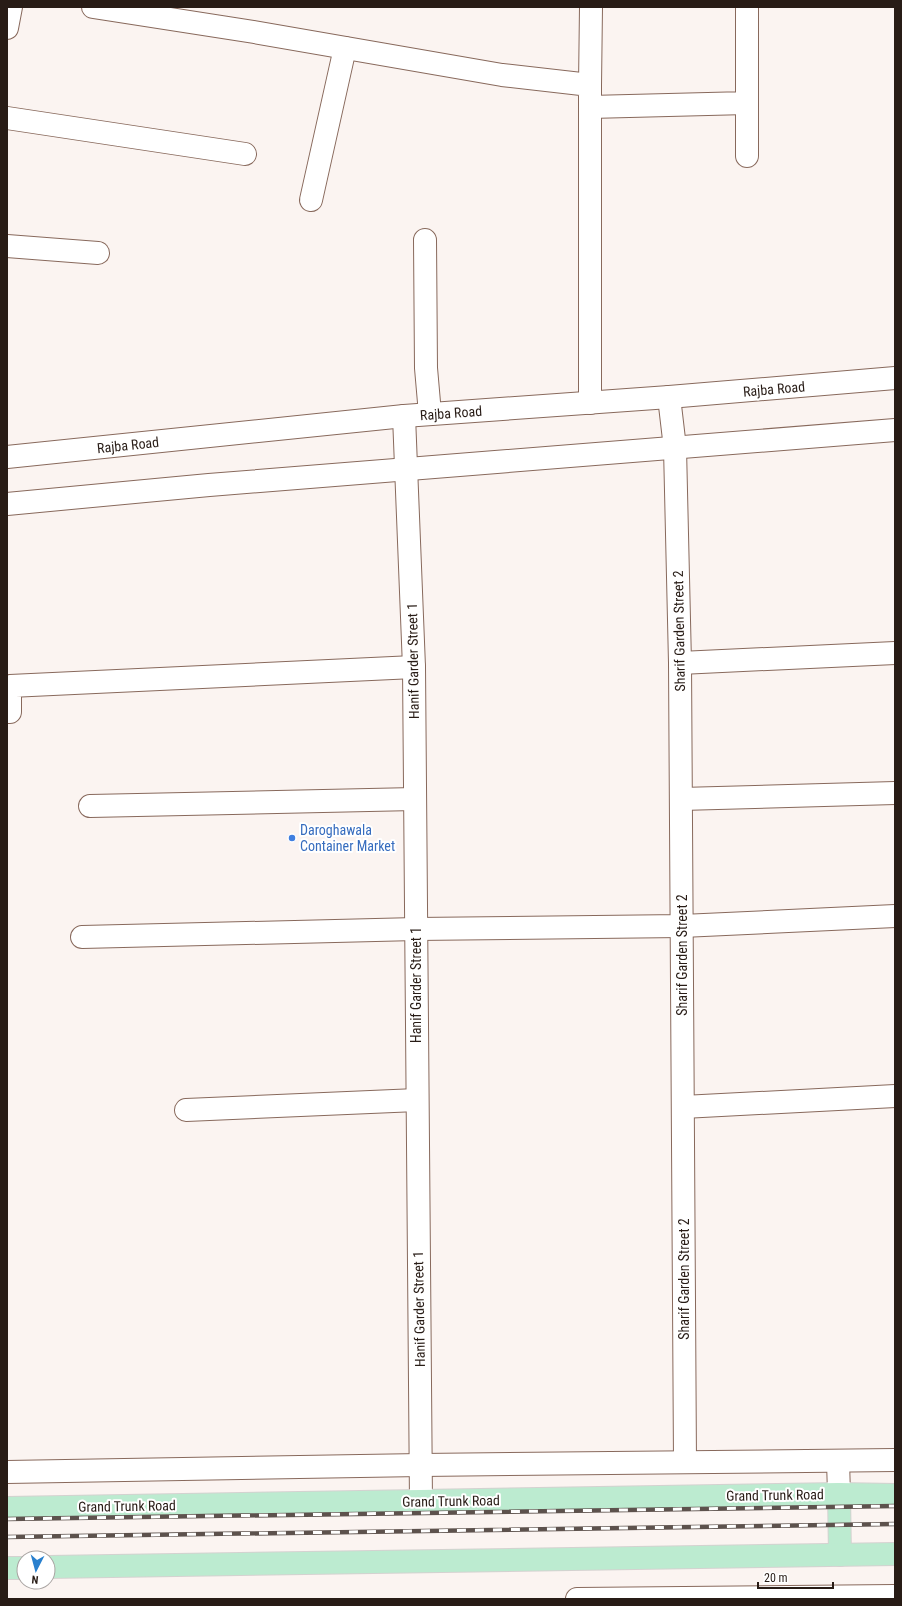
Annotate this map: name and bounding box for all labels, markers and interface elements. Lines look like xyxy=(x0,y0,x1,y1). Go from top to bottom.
street label: Rajba Road xyxy=(742,378,806,400)
street label: Rajba Road xyxy=(419,403,483,423)
street label: Rajba Road xyxy=(96,434,160,456)
street label: Sharif Garden Street 2 xyxy=(670,570,688,692)
street label: Hanif Garder Street 1 xyxy=(404,603,422,719)
place label: Daroghawala Container Market xyxy=(300,822,395,854)
marker: Daroghawala Container Market xyxy=(287,833,297,843)
street label: Sharif Garden Street 2 xyxy=(674,894,690,1016)
street label: Hanif Garder Street 1 xyxy=(408,927,424,1043)
street label: Sharif Garden Street 2 xyxy=(676,1218,692,1340)
street label: Hanif Garder Street 1 xyxy=(410,1251,428,1367)
street label: Grand Trunk Road xyxy=(726,1486,824,1504)
street label: Grand Trunk Road xyxy=(402,1492,500,1510)
street label: Grand Trunk Road xyxy=(78,1497,176,1515)
north arrow xyxy=(16,1550,56,1590)
scale bar xyxy=(758,1564,833,1590)
text: 20 m xyxy=(764,1571,788,1585)
text: N xyxy=(31,1573,39,1586)

